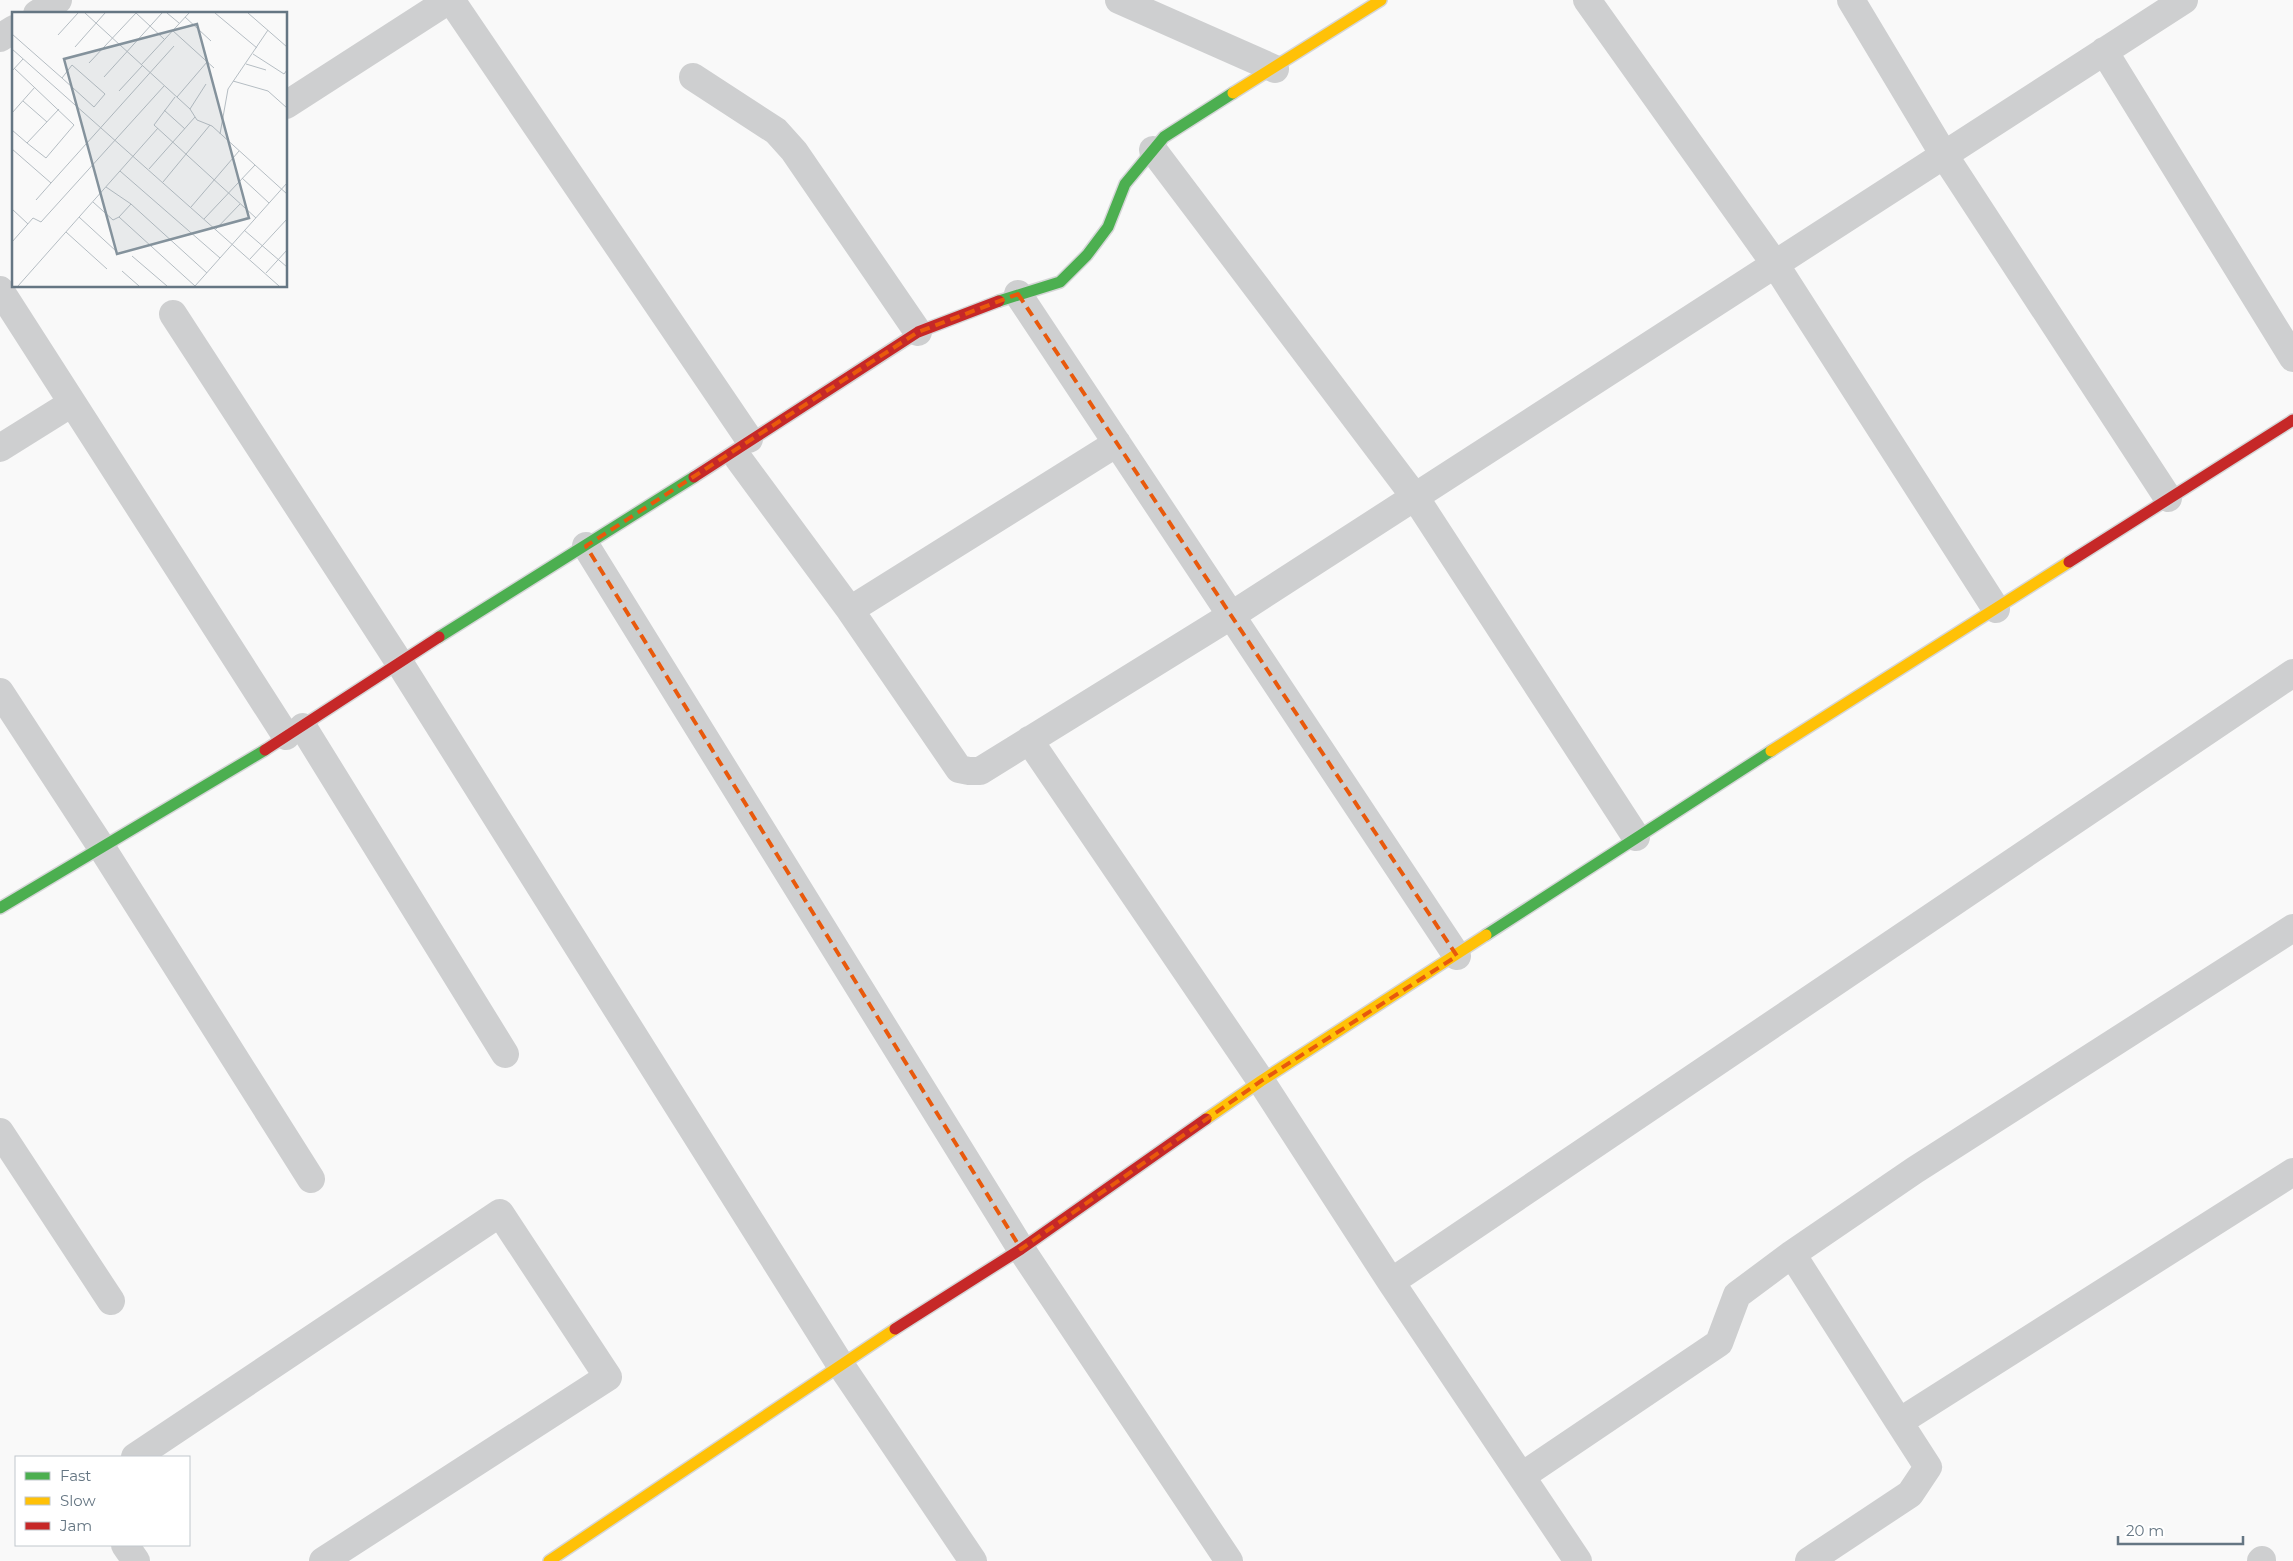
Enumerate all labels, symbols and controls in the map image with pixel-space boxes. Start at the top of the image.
inset map [12,12,288,288]
legend [15,1456,190,1546]
text: Fast [60,1466,91,1485]
text: Slow [60,1491,96,1510]
scale bar [2118,1514,2243,1546]
text: Jam [59,1516,92,1535]
text: 20 m [2126,1521,2164,1540]

